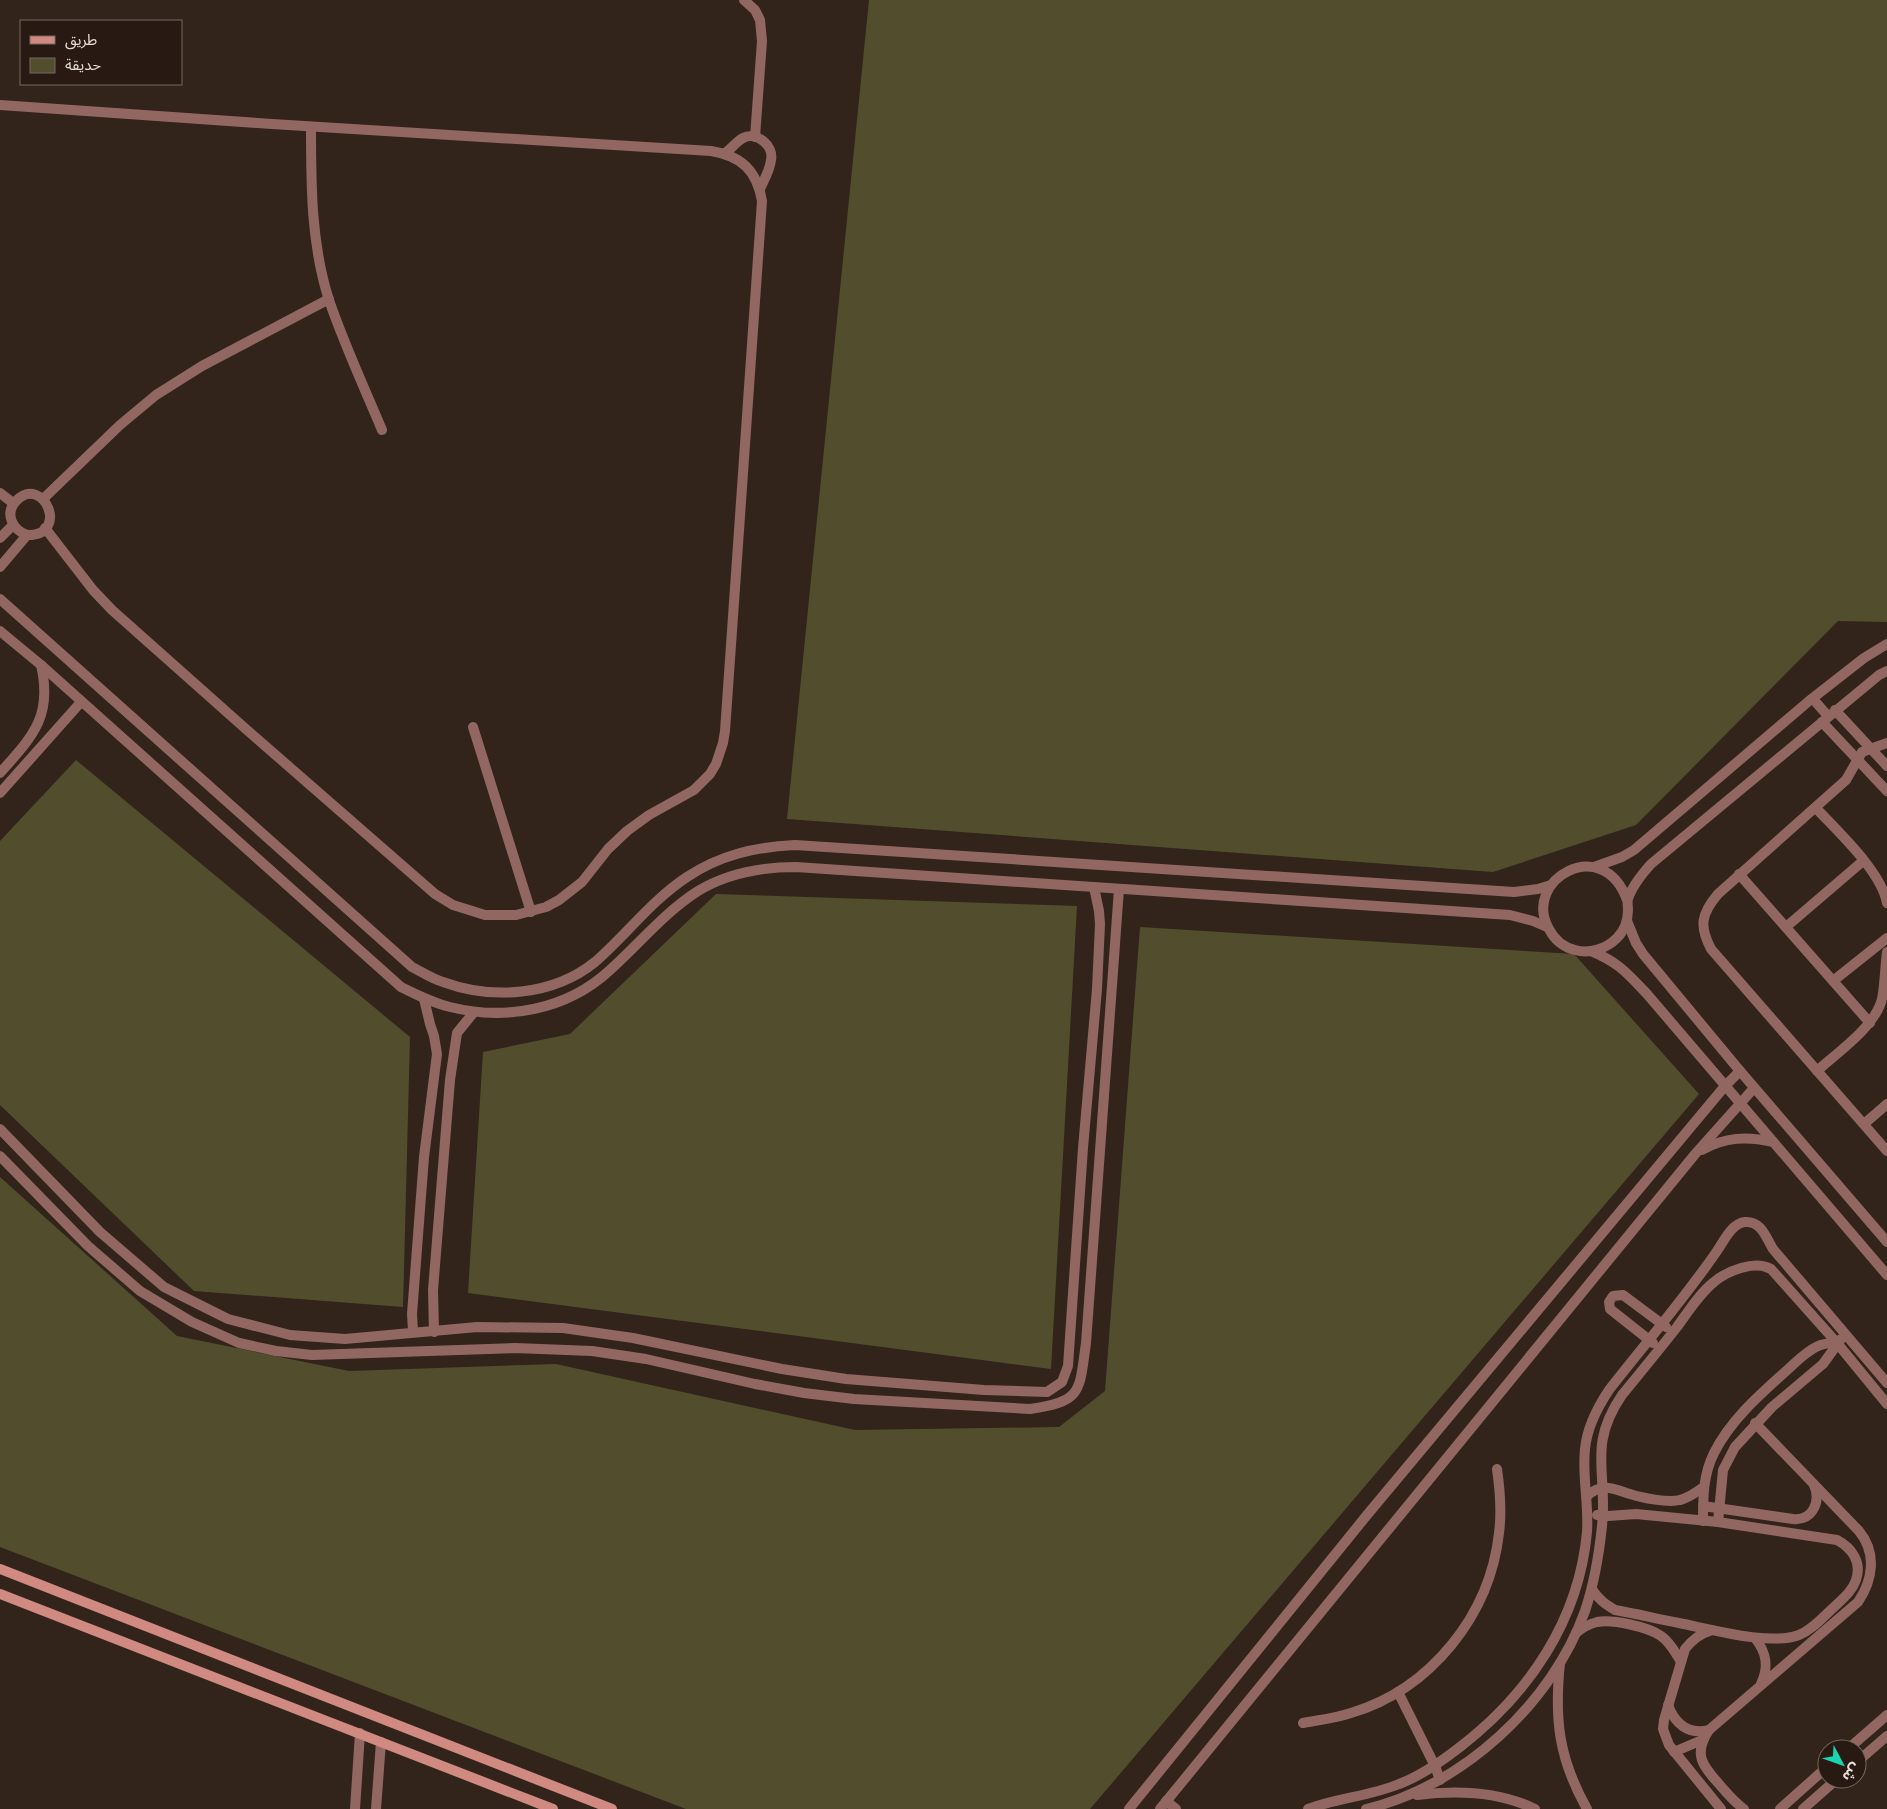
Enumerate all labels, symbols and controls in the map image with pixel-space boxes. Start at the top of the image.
legend [20,20,182,85]
text: طريق [65,31,97,50]
text: حديقة [65,56,101,73]
north arrow [1817,1739,1867,1789]
text: ش [1839,1760,1864,1785]

